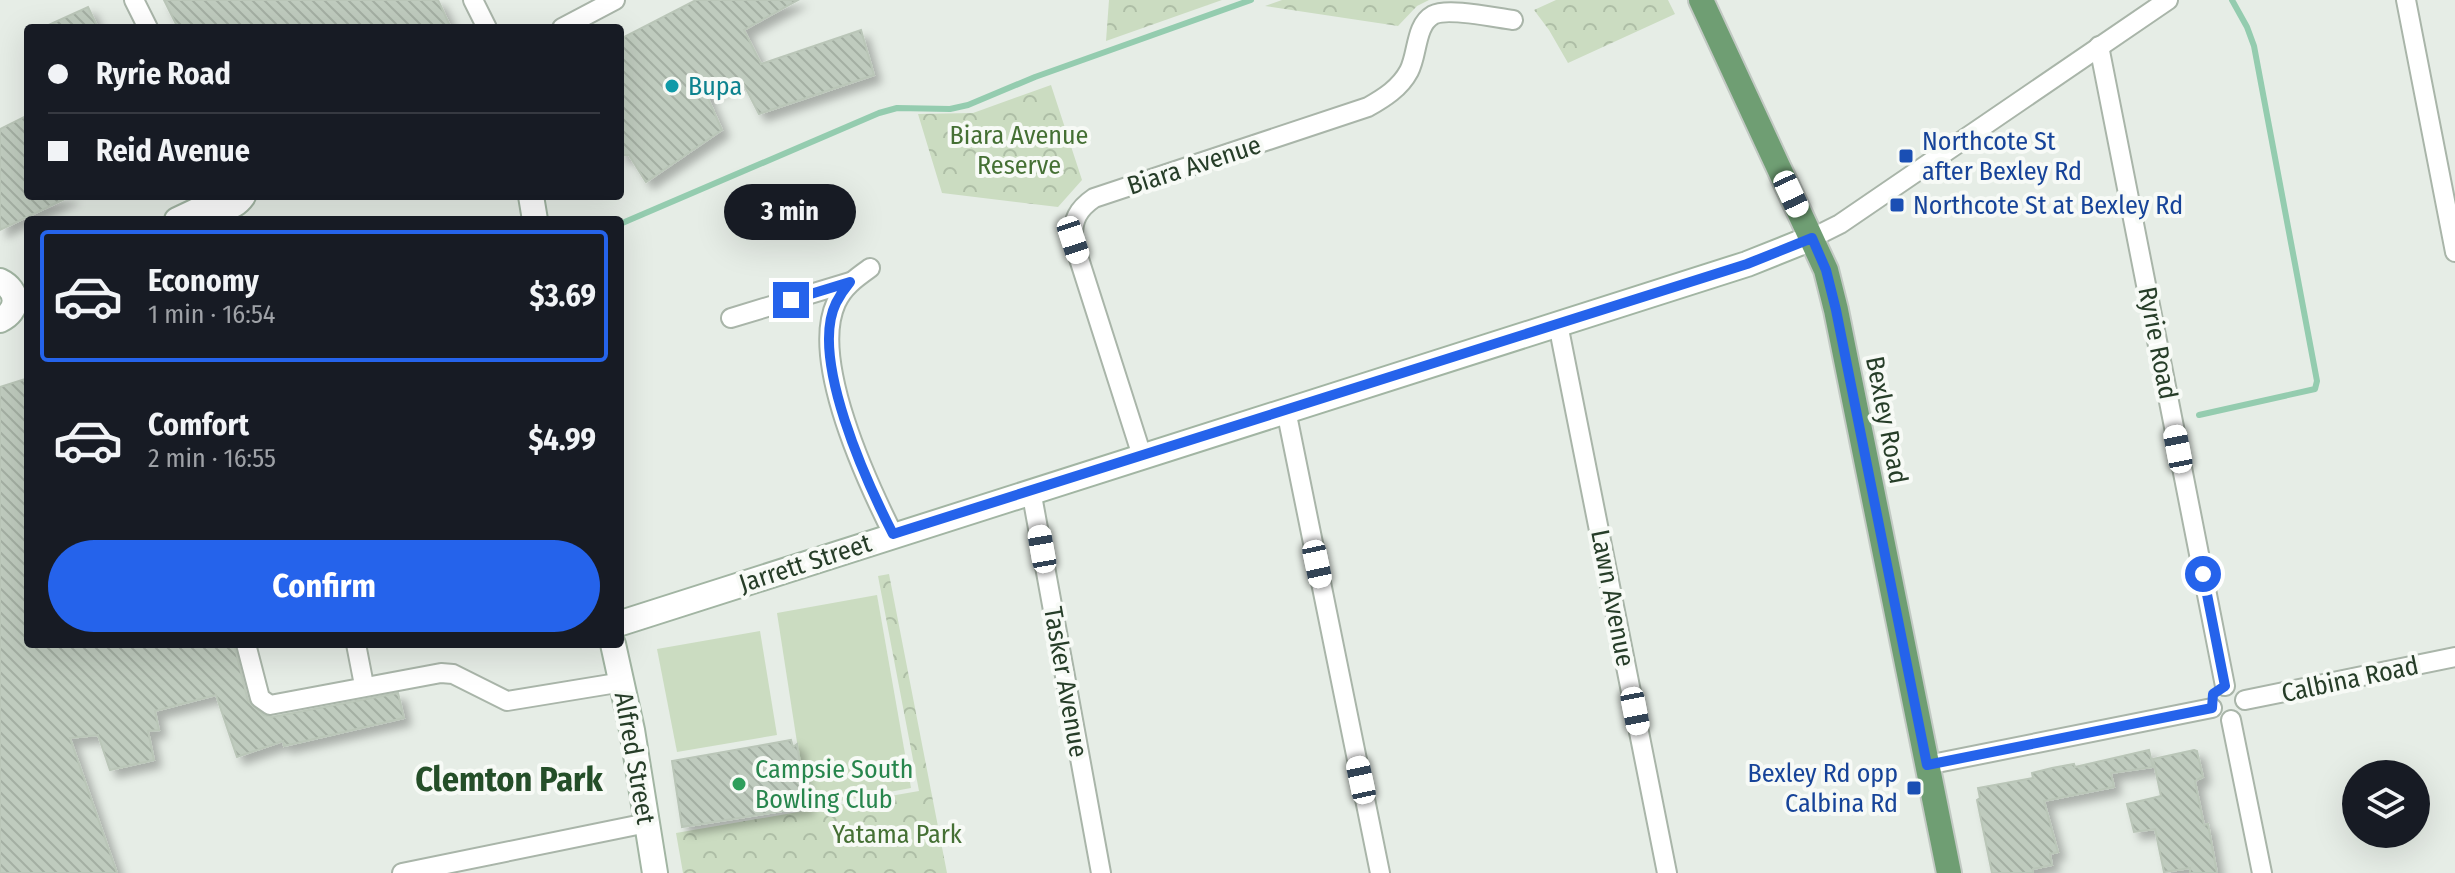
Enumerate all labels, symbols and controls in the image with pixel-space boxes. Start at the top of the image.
text: Ryrie Road [96,56,231,92]
place label: Bupa [688,71,742,102]
marker: Bupa [663,77,681,95]
park label: Biara Avenue Reserve [950,120,1088,181]
place label: Northcote St after Bexley Rd [1922,126,2082,187]
street label: Biara Avenue [1123,129,1265,202]
text: Reid Avenue [96,133,250,169]
marker: Northcote St after Bexley Rd [1897,147,1915,165]
car [1770,167,1812,221]
callout: 3 min [725,184,857,240]
place label: Northcote St at Bexley Rd [1913,190,2183,221]
text: 3 min [761,196,819,227]
marker: Northcote St at Bexley Rd [1888,196,1906,214]
car [1054,213,1092,267]
icon: car [52,260,124,332]
text: Economy [148,263,259,299]
text: $3.69 [529,278,596,314]
route end [773,282,809,318]
street label: Ryrie Road [2131,284,2184,402]
text: 1 min · 16:54 [148,299,275,330]
street label: Bexley Road [1859,354,1914,487]
icon: car [52,404,124,476]
text: Comfort [148,407,249,443]
text: $4.99 [528,422,596,458]
car [2162,423,2194,475]
text: 2 min · 16:55 [148,443,276,474]
car [1026,523,1058,575]
street label: Jarrett Street [735,527,876,599]
street label: Lawn Avenue [1584,527,1641,669]
car [1300,538,1334,590]
button: Confirm [48,540,600,632]
route start [2185,556,2221,592]
street label: Tasker Avenue [1037,604,1094,760]
street label: Calbina Road [2279,650,2421,709]
car [1619,685,1651,737]
street label: Alfred Street [608,690,661,827]
place label: Campsie South Bowling Club [755,754,914,815]
car [1344,754,1378,806]
place label: Bexley Rd opp Calbina Rd [1747,758,1898,819]
district label: Clemton Park [415,759,604,800]
map controls [2342,760,2430,848]
button: layers [2342,760,2430,848]
marker: Campsie South Bowling Club [730,775,748,793]
marker: Bexley Rd opp Calbina Rd [1905,779,1923,797]
park label: Yatama Park [832,819,963,850]

